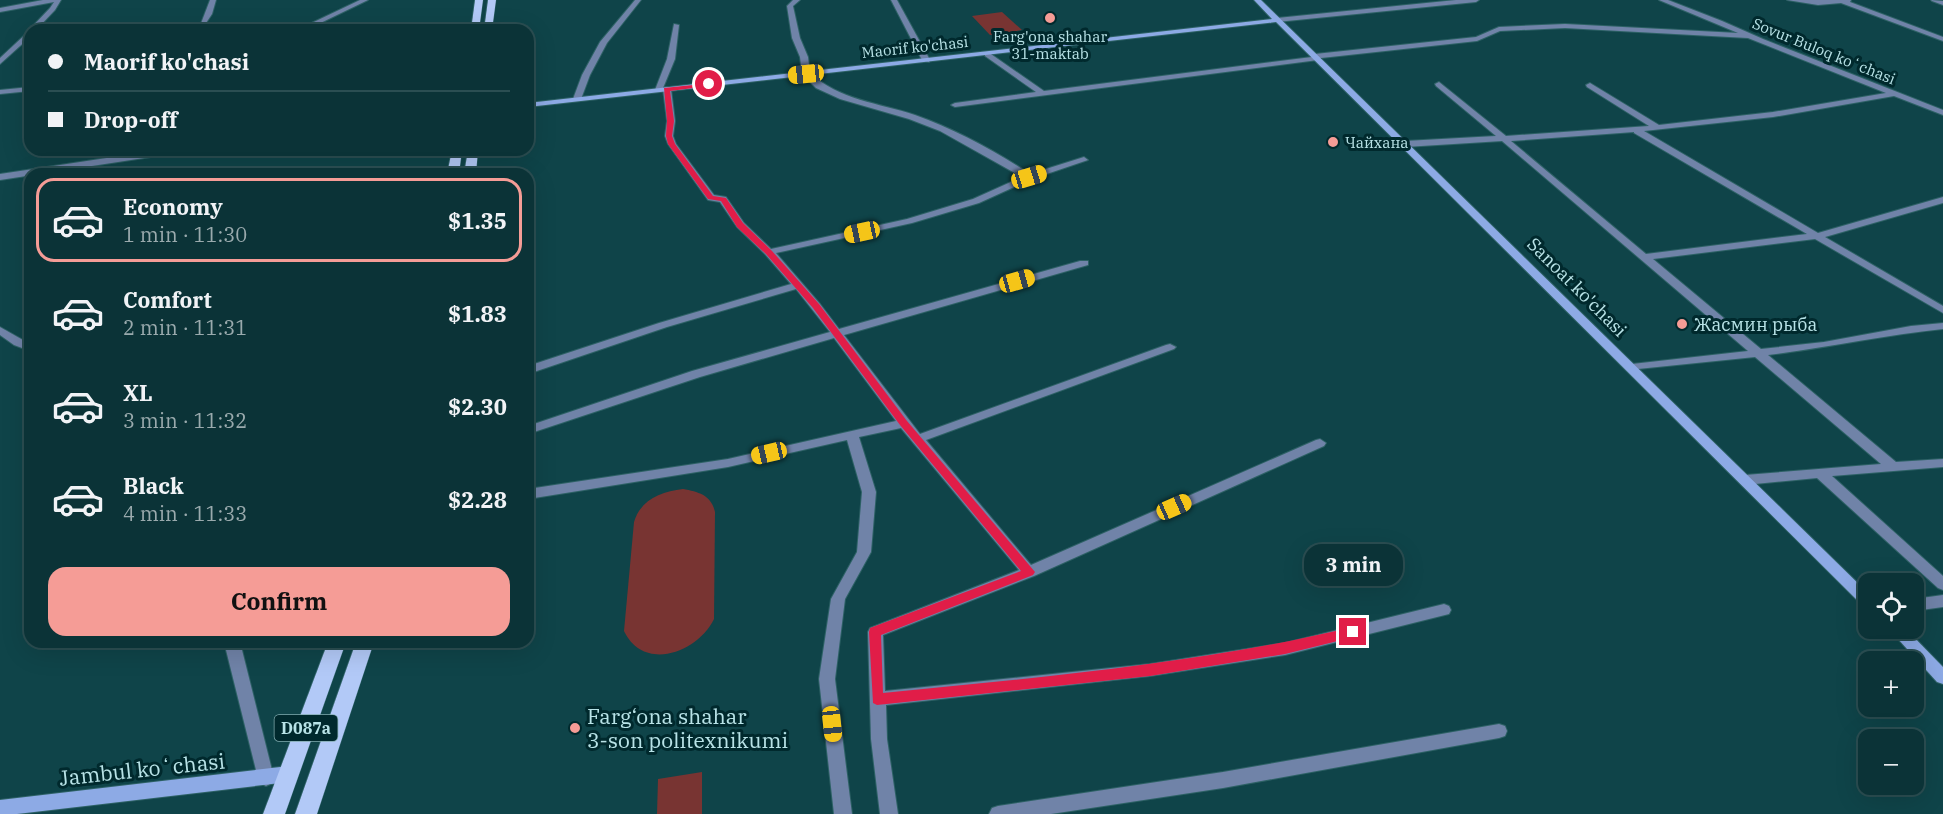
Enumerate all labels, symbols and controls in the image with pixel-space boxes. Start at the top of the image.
marker: Farg'ona shahar 31-maktab [1043,11,1057,25]
street label: Sovur Buloq koʻchasi [1750,14,1899,88]
place label: Farg'ona shahar 31-maktab [993,27,1107,63]
street label: Maorif ko'chasi [861,32,969,62]
text: Maorif ko'chasi [84,47,249,76]
car [787,63,825,85]
route start [695,70,722,97]
text: Drop-off [84,105,178,134]
place label: Чайхана [1345,133,1409,152]
marker: Чайхана [1326,135,1340,149]
car [1009,163,1049,191]
text: Economy [123,192,223,221]
icon: car [51,193,105,247]
text: $1.35 [448,206,507,235]
car [843,219,881,245]
text: 1 min · 11:30 [123,221,247,248]
street label: Sanoat ko'chasi [1522,232,1632,342]
car [997,267,1037,295]
text: Comfort [123,285,212,314]
icon: car [51,286,105,340]
text: $1.83 [448,299,507,328]
place label: Жасмин рыба [1694,313,1818,336]
text: 2 min · 11:31 [123,314,247,341]
marker: Жасмин рыба [1675,317,1689,331]
text: XL [123,378,153,407]
icon: car [51,379,105,433]
text: $2.30 [448,392,507,421]
text: 3 min · 11:32 [123,407,247,434]
car [749,440,789,466]
text: Black [123,471,184,500]
icon: car [51,472,105,526]
text: $2.28 [448,485,507,514]
car [1154,491,1194,523]
text: 4 min · 11:33 [123,500,247,527]
callout: 3 min [1304,545,1402,587]
text: 3 min [1326,551,1382,578]
button: Confirm [48,567,510,636]
map controls [1858,573,1924,795]
button: locate [1858,573,1924,639]
route end [1339,618,1366,645]
button: + [1858,651,1924,717]
place label: Farg‘ona shahar 3-son politexnikumi [587,702,788,754]
car [821,705,843,743]
road number: D087a [274,715,338,741]
marker: Farg‘ona shahar 3-son politexnikumi [568,721,582,735]
button: − [1858,729,1924,795]
street label: Jambul koʻchasi [58,746,226,792]

